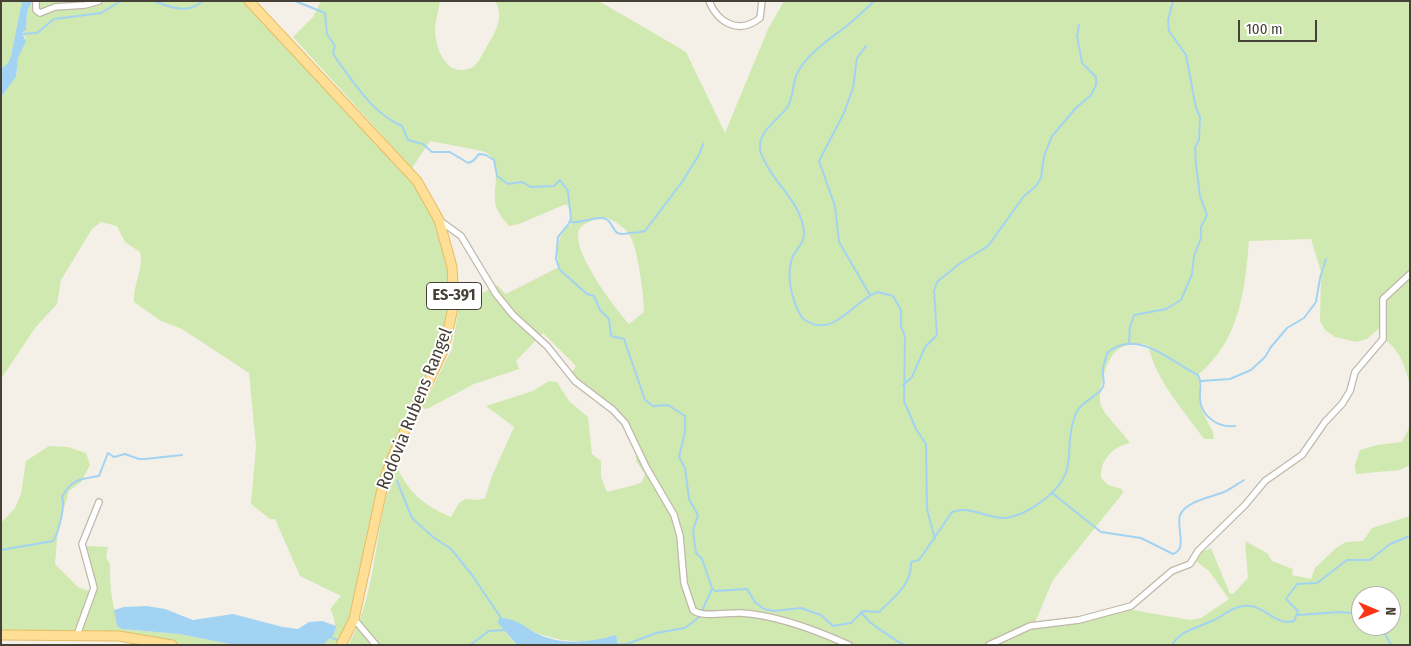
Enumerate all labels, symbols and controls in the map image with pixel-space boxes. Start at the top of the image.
scale bar [1241,10,1320,42]
text: 100 m [1246,20,1283,38]
road number: ES-391 [426,282,482,310]
street label: Rodovia Rubens Rangel [373,325,457,493]
north arrow [1351,586,1401,636]
text: N [1382,607,1399,616]

